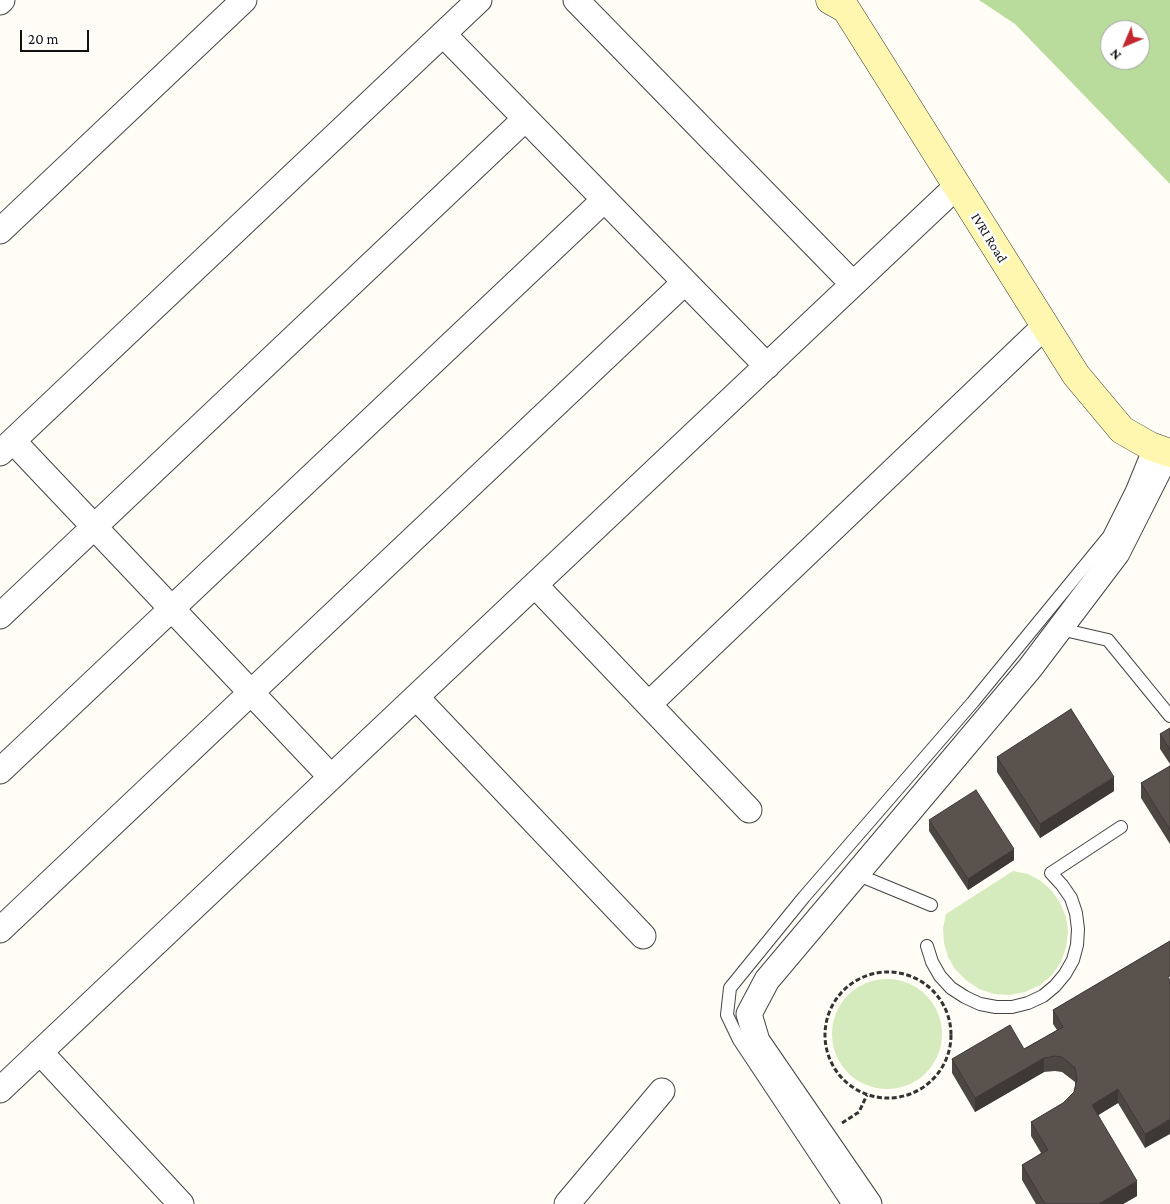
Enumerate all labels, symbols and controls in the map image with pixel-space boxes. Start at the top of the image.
scale bar [22,20,91,52]
north arrow [1100,20,1150,70]
text: 20 m [28,31,59,47]
text: N [1106,46,1124,64]
street label: IVRI Road [967,210,1011,266]

